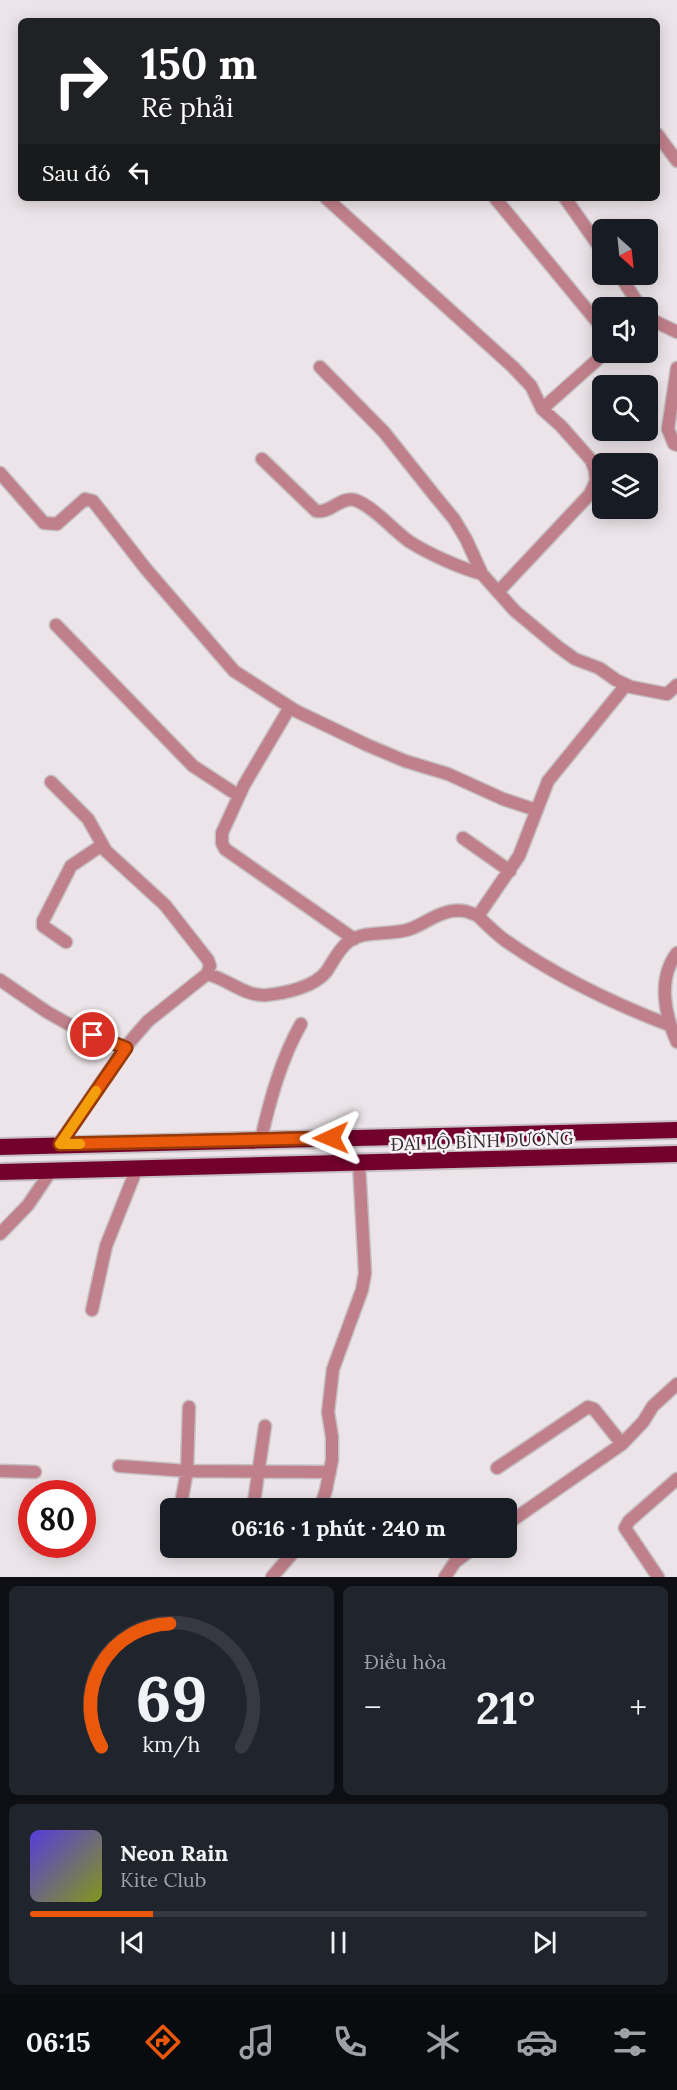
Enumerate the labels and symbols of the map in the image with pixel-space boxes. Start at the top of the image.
north arrow [592,219,658,285]
pin [67,1009,118,1060]
position arrow [299,1106,363,1170]
street label: ĐẠI LỘ BÌNH DƯƠNG [390,1126,574,1156]
speed limit sign: 80 [18,1480,96,1558]

